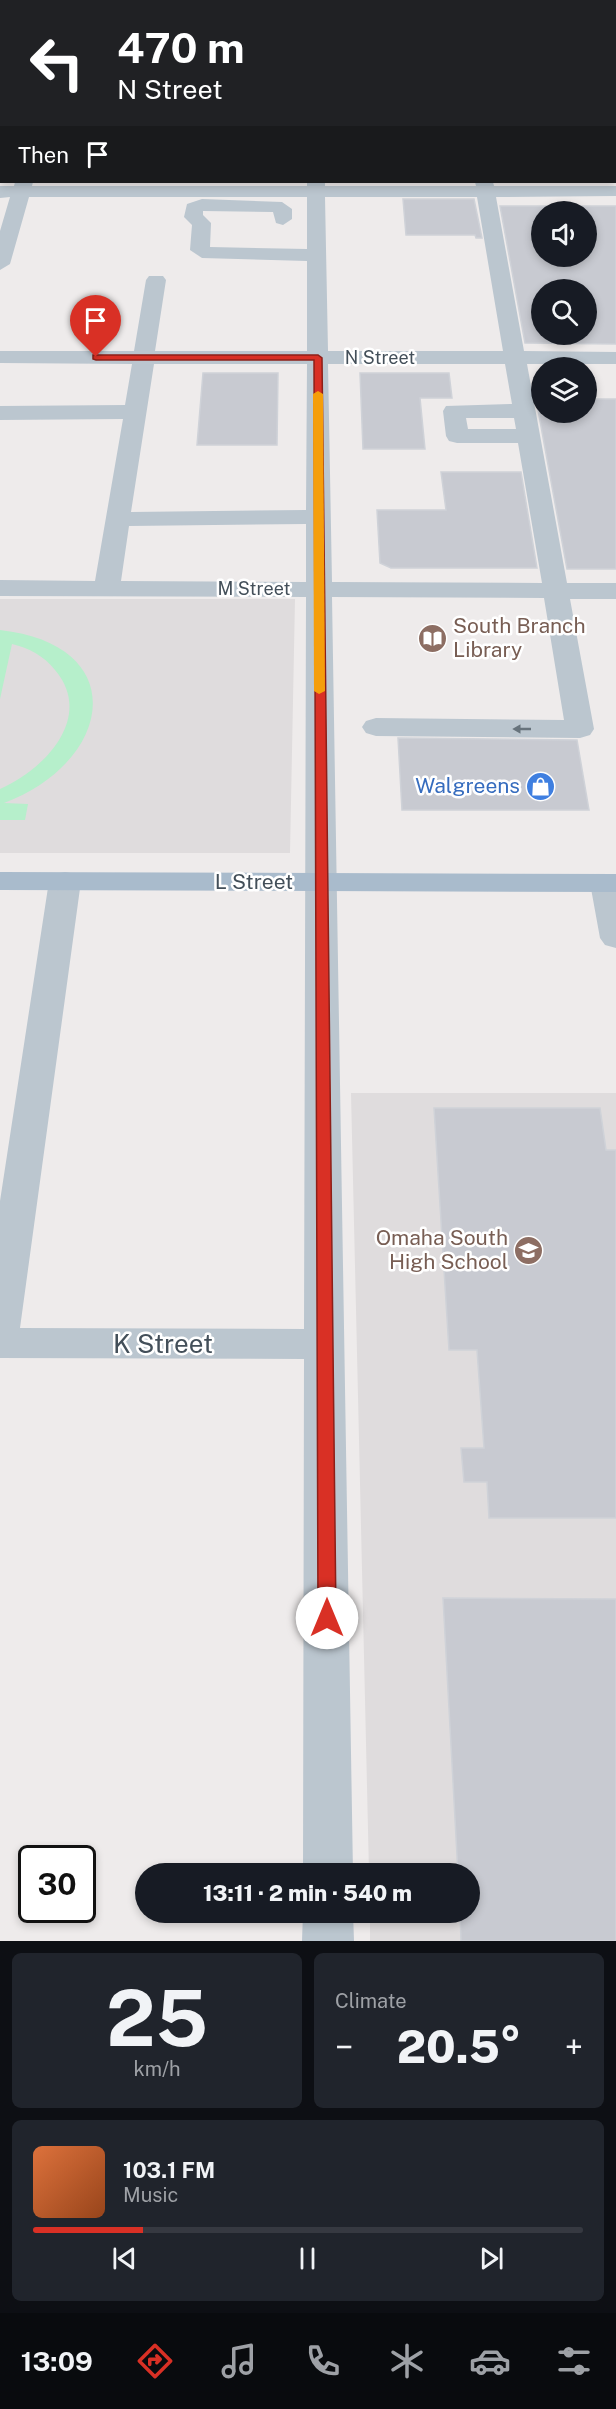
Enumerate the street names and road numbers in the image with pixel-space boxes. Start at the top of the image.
street label: N Street [345,347,415,368]
street label: M Street [218,578,290,599]
street label: L Street [215,869,293,894]
street label: K Street [113,1328,213,1359]

